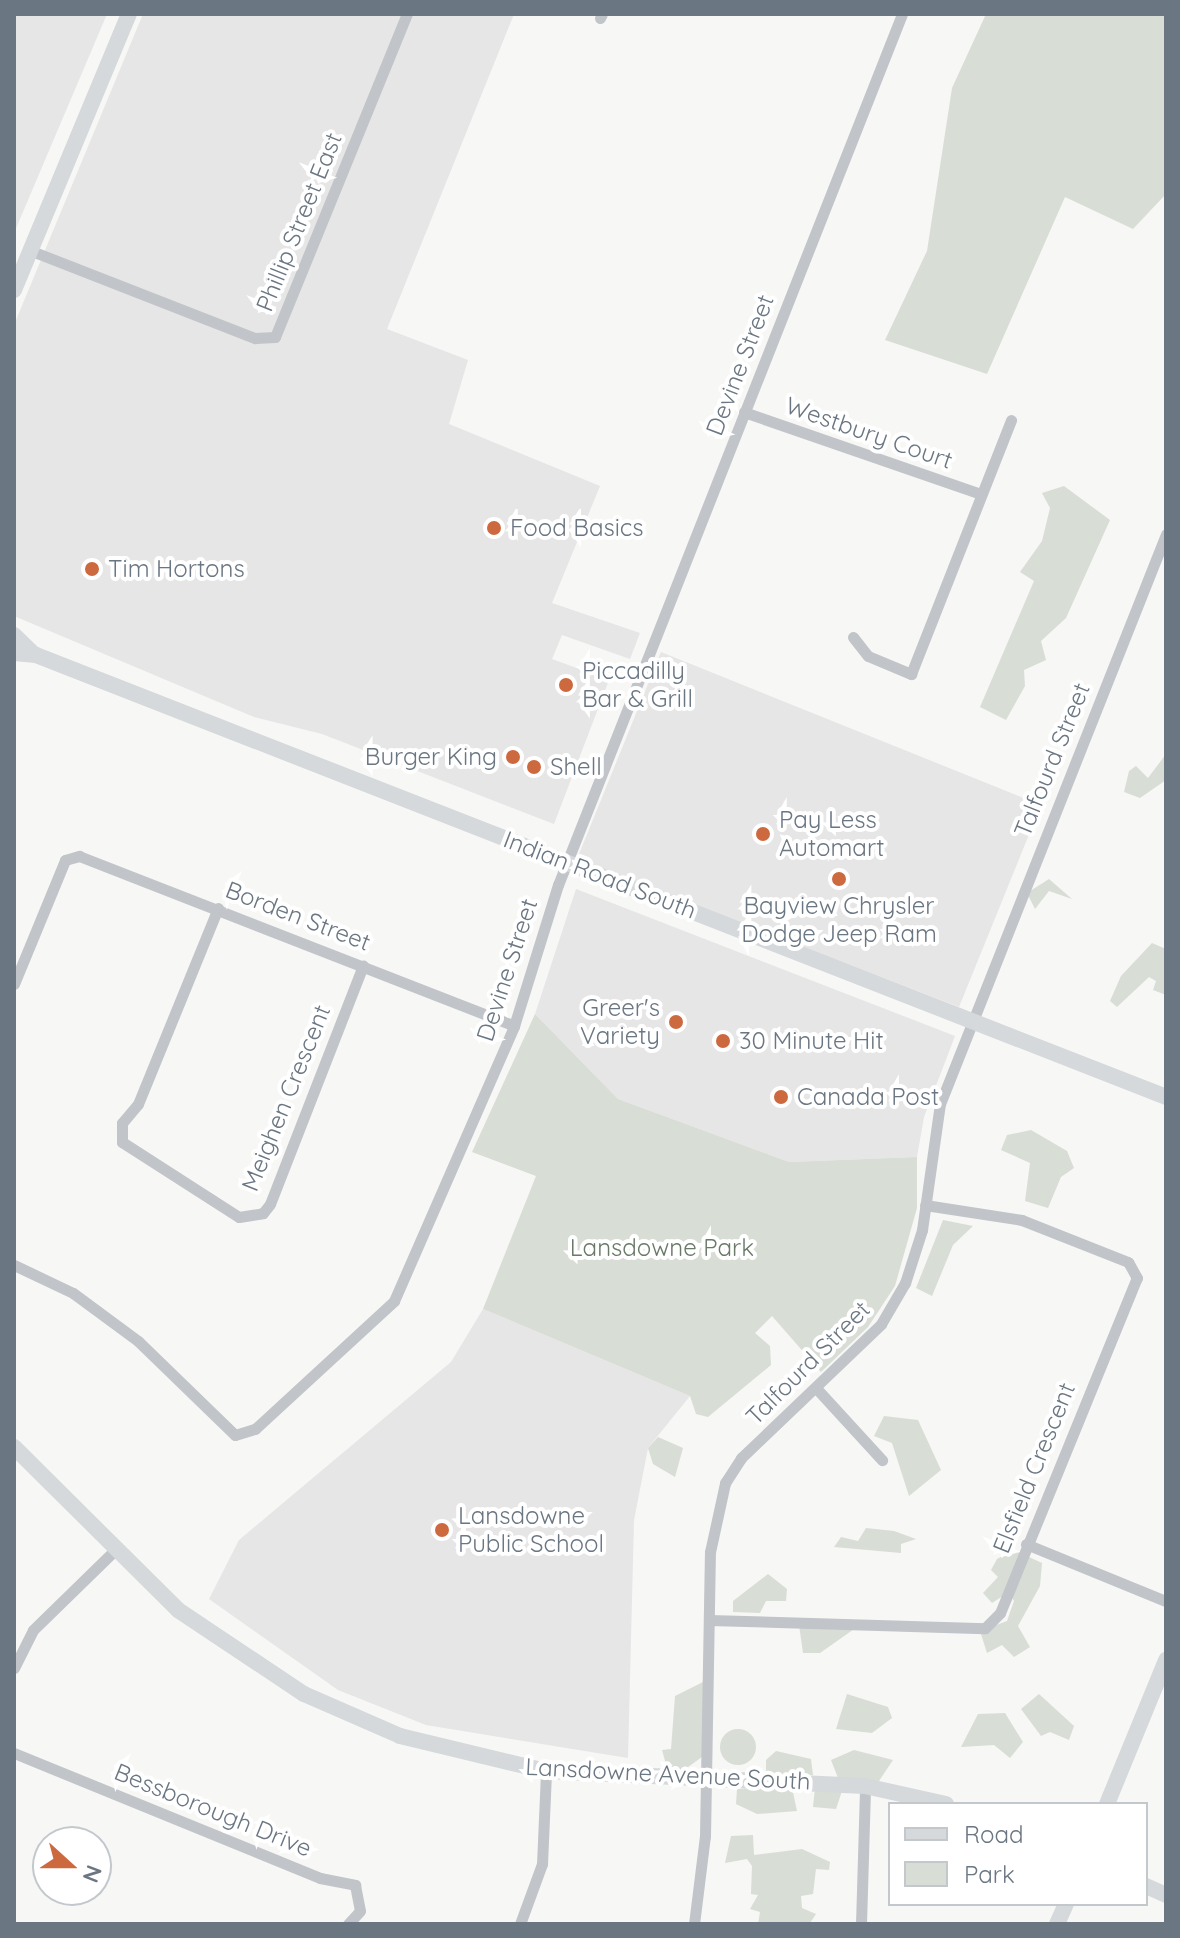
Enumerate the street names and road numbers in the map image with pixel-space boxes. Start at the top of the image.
street label: Phillip Street East [250,128,348,316]
street label: Devine Street [700,291,780,439]
street label: Westbury Court [782,391,956,475]
street label: Talfourd Street [1008,679,1096,841]
street label: Indian Road South [500,825,700,925]
street label: Borden Street [221,875,375,957]
street label: Devine Street [470,895,544,1045]
street label: Meighen Crescent [235,1001,337,1195]
street label: Talfourd Street [740,1295,876,1431]
street label: Elsfield Crescent [987,1379,1081,1557]
street label: Lansdowne Avenue South [525,1752,811,1796]
street label: Bessborough Drive [110,1757,316,1863]

